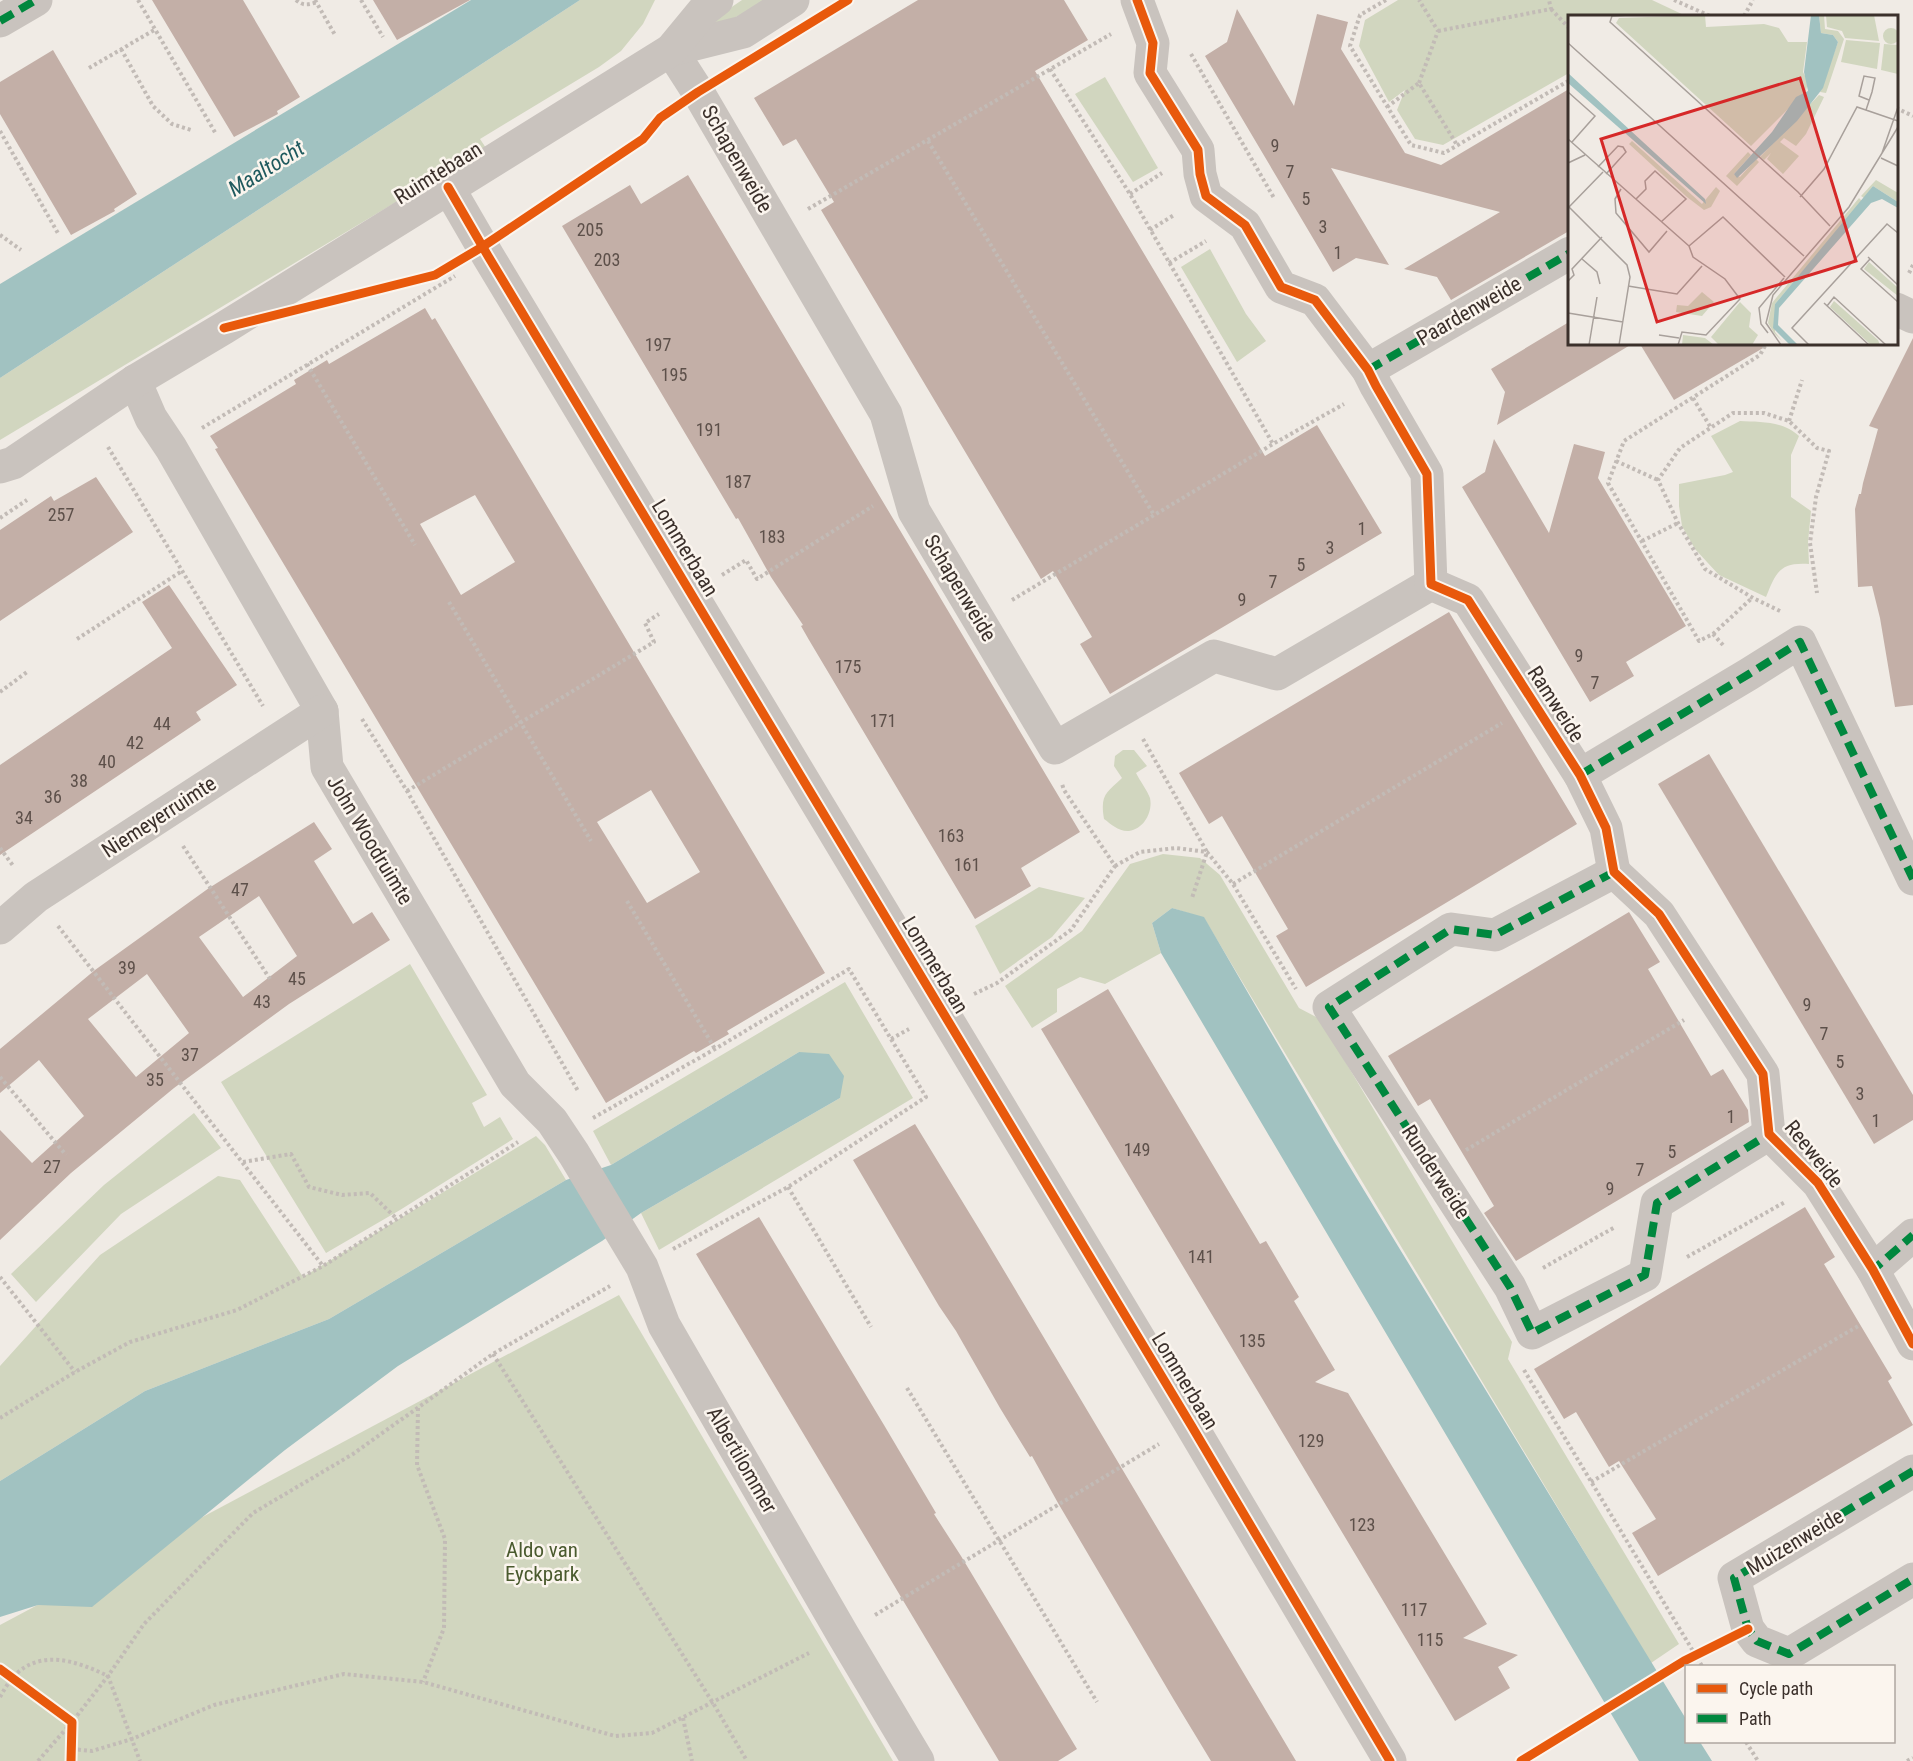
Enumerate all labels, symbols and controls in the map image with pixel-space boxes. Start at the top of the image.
inset map [1568,15,1898,345]
street label: Schapenweide [697,101,777,217]
water label: Maaltocht [224,135,309,201]
house number: 9 [1271,135,1279,156]
street label: Ruimtebaan [390,137,486,209]
house number: 7 [1286,161,1295,182]
house number: 5 [1302,188,1311,209]
house number: 3 [1319,216,1327,237]
house number: 205 [577,219,603,240]
house number: 1 [1334,242,1342,263]
house number: 203 [594,249,620,270]
street label: Paardenweide [1412,271,1526,351]
house number: 197 [645,334,671,355]
house number: 195 [661,364,687,385]
house number: 191 [696,419,722,440]
house number: 187 [725,471,751,492]
street label: Lommerbaan [647,495,723,601]
house number: 257 [48,504,74,525]
house number: 1 [1358,518,1366,539]
house number: 183 [759,526,785,547]
street label: Schapenweide [919,530,1001,646]
house number: 3 [1326,537,1334,558]
house number: 5 [1297,554,1306,575]
house number: 7 [1269,571,1278,592]
house number: 9 [1238,589,1246,610]
house number: 9 [1575,645,1583,666]
house number: 175 [835,656,861,677]
street label: Ramweide [1523,662,1589,747]
house number: 7 [1591,672,1600,693]
house number: 171 [870,710,896,731]
house number: 44 [153,713,171,734]
house number: 42 [126,732,144,753]
house number: 40 [98,751,116,772]
house number: 38 [70,770,88,791]
street label: Niemeyerruimte [97,771,221,863]
street label: John Woodruimte [322,771,418,909]
house number: 36 [44,786,62,807]
house number: 34 [15,807,33,828]
house number: 163 [938,825,964,846]
house number: 161 [954,854,980,875]
house number: 47 [231,879,249,900]
street label: Lommerbaan [897,912,973,1018]
house number: 39 [118,957,136,978]
house number: 45 [288,968,306,989]
house number: 43 [253,991,271,1012]
house number: 9 [1803,994,1811,1015]
house number: 7 [1820,1023,1829,1044]
house number: 37 [181,1044,199,1065]
house number: 5 [1836,1051,1845,1072]
house number: 35 [146,1069,164,1090]
house number: 3 [1856,1083,1864,1104]
house number: 1 [1727,1106,1735,1127]
house number: 1 [1872,1110,1880,1131]
street label: Reeweide [1780,1116,1848,1193]
street label: Runderweide [1397,1121,1475,1223]
house number: 149 [1124,1139,1150,1160]
house number: 5 [1668,1141,1677,1162]
house number: 27 [43,1156,61,1177]
house number: 7 [1636,1159,1645,1180]
house number: 9 [1606,1178,1614,1199]
house number: 141 [1188,1246,1214,1267]
street label: Lommerbaan [1147,1328,1223,1434]
house number: 135 [1239,1330,1265,1351]
street label: Albertilommer [702,1403,782,1517]
house number: 129 [1298,1430,1324,1451]
street label: Muizenweide [1742,1504,1848,1580]
house number: 123 [1349,1514,1375,1535]
park label: Aldo van Eyckpark [505,1538,580,1586]
house number: 117 [1401,1599,1427,1620]
house number: 115 [1417,1629,1443,1650]
legend [1685,1665,1895,1743]
text: Cycle path [1739,1678,1813,1699]
text: Path [1739,1708,1772,1729]

